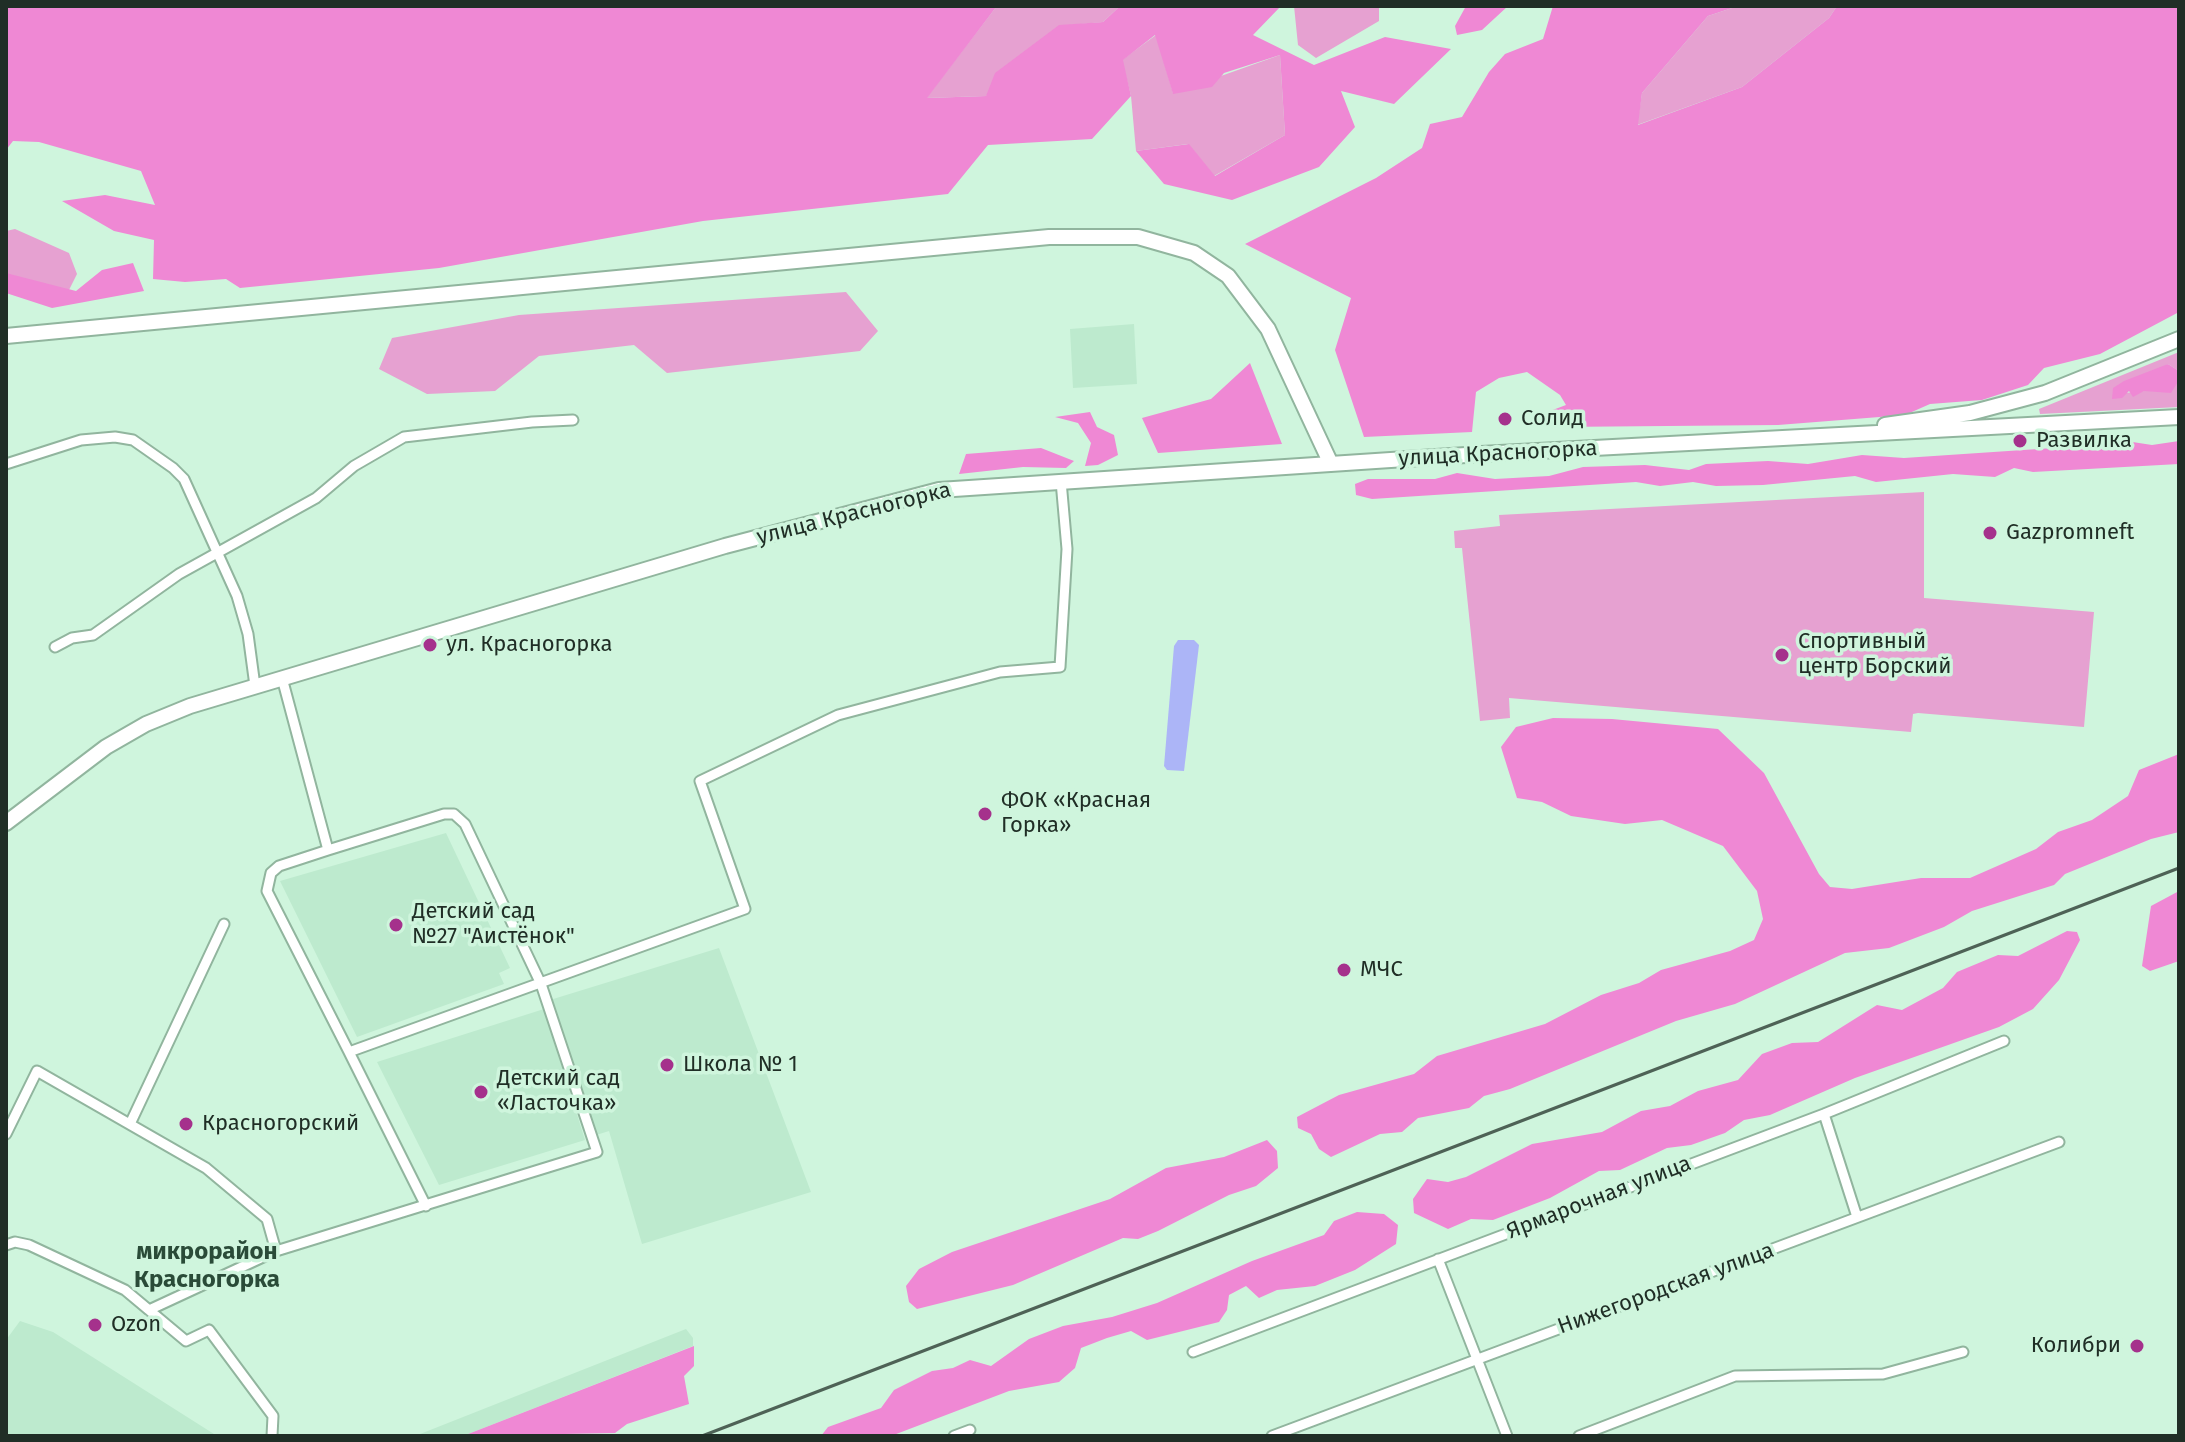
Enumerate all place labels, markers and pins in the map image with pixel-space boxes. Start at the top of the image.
place label: Солид [1521,406,1584,432]
marker: Солид [1496,410,1514,428]
place label: Развилка [2036,428,2132,454]
marker: Развилка [2011,432,2029,450]
place label: Gazpromneft [2006,520,2134,546]
marker: Gazpromneft [1981,524,1999,542]
place label: Спортивный центр Борский [1798,629,1951,680]
place label: ул. Красногорка [446,632,612,658]
marker: ул. Красногорка [421,636,439,654]
marker: Спортивный центр Борский [1773,646,1791,664]
place label: ФОК «Красная Горка» [1001,788,1151,840]
marker: ФОК «Красная Горка» [976,805,994,823]
place label: Детский сад №27 "Аистёнок" [412,899,575,950]
marker: Детский сад №27 "Аистёнок" [387,916,405,934]
place label: МЧС [1360,957,1403,983]
marker: МЧС [1335,961,1353,979]
place label: Школа № 1 [683,1052,798,1078]
marker: Школа № 1 [658,1056,676,1074]
place label: Детский сад «Ласточка» [497,1066,620,1118]
marker: Детский сад «Ласточка» [472,1083,490,1101]
place label: Красногорский [202,1111,359,1137]
marker: Красногорский [177,1115,195,1133]
place label: Ozon [111,1312,161,1338]
marker: Ozon [86,1316,104,1334]
place label: Колибри [2031,1333,2121,1359]
marker: Колибри [2128,1337,2146,1355]

